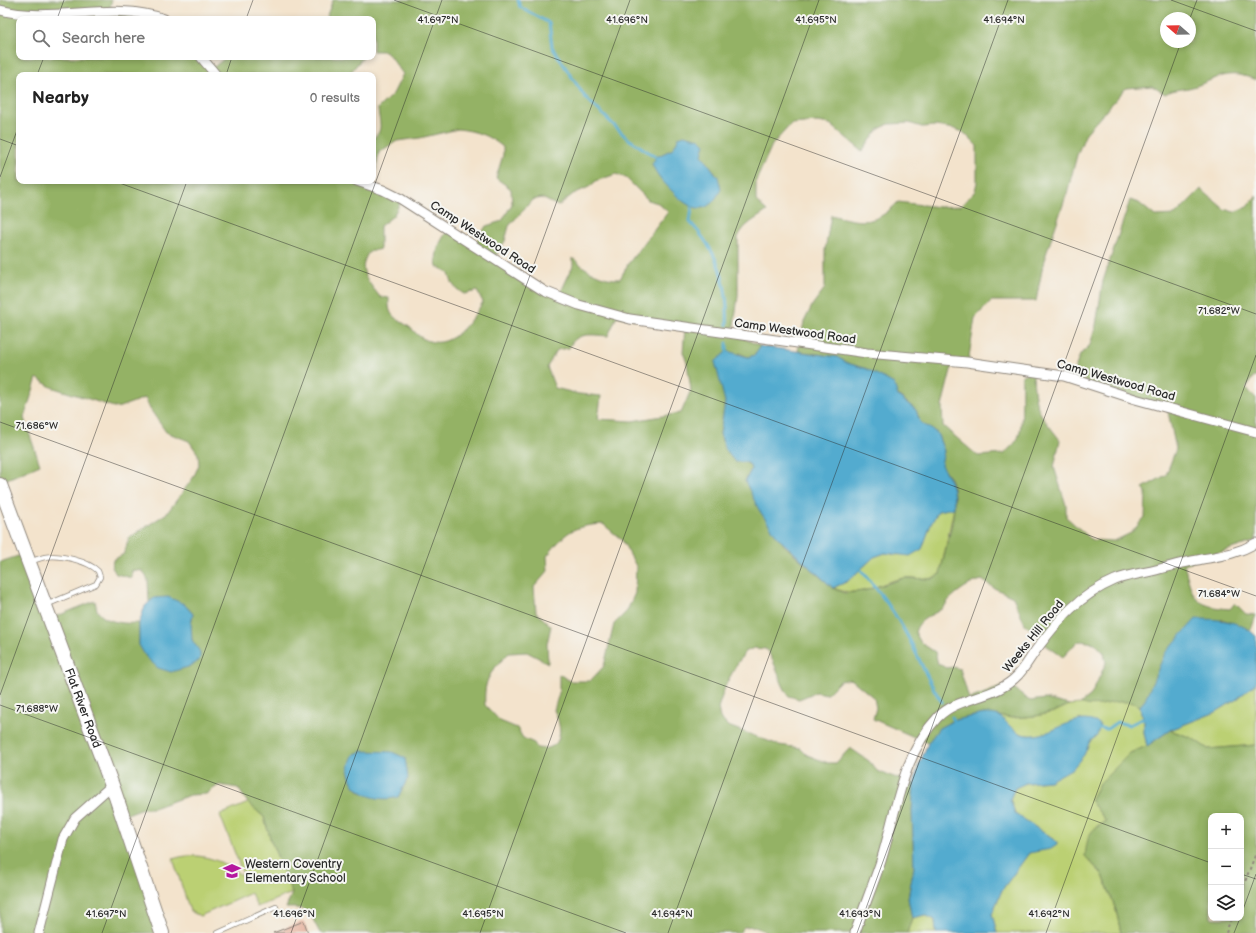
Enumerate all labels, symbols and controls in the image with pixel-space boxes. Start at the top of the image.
north arrow [1160,12,1196,48]
text: 41.697°N [418,14,458,26]
text: 41.696°N [606,14,648,26]
text: 41.695°N [795,14,837,26]
text: 41.694°N [983,14,1025,26]
search box [16,16,376,60]
icon: search [30,27,52,49]
text: Search here [62,29,145,48]
text: Nearby [32,88,89,108]
text: 0 results [310,90,360,106]
street label: Camp Westwood Road [427,198,538,277]
text: 71.682°W [1198,305,1240,317]
street label: Camp Westwood Road [733,316,857,347]
street label: Camp Westwood Road [1055,356,1177,405]
text: 71.686°W [16,420,58,432]
text: 71.684°W [1198,588,1240,600]
street label: Weeks Hill Road [1000,597,1067,676]
street label: Flat River Road [61,666,104,750]
text: 71.688°W [16,703,58,715]
map controls [1208,813,1244,921]
button: + [1208,813,1244,849]
button: − [1208,849,1244,885]
place label: Western Coventry Elementary School [245,857,346,886]
school or university icon: Western Coventry Elementary School [222,861,242,881]
button: layers [1208,885,1244,921]
text: 41.697°N [86,908,126,920]
text: 41.696°N [273,908,315,920]
text: 41.695°N [462,908,504,920]
text: 41.694°N [651,908,693,920]
text: 41.693°N [839,908,881,920]
text: 41.692°N [1028,908,1070,920]

